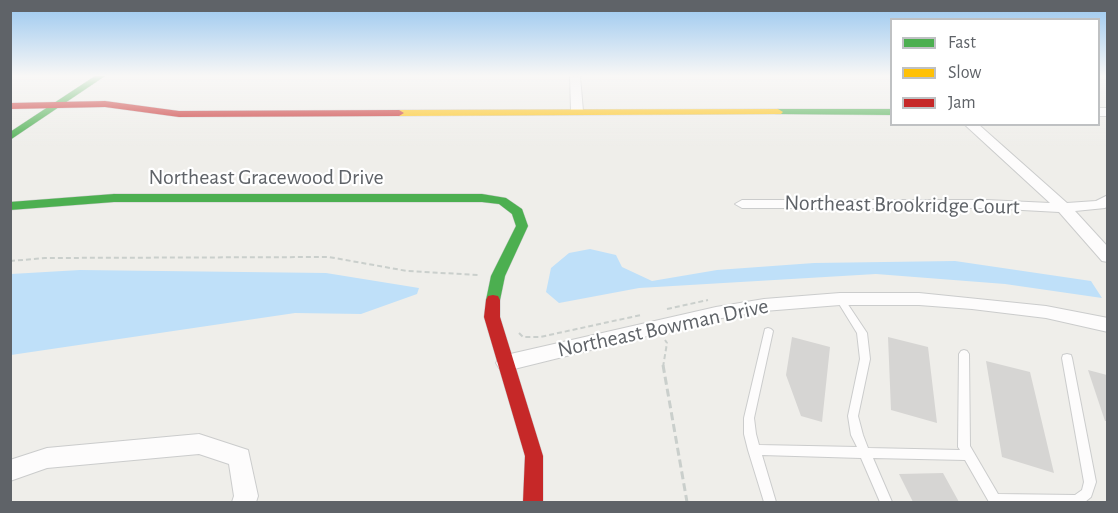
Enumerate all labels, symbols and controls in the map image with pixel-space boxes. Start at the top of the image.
legend [890,18,1100,126]
text: Fast [948,34,976,52]
text: Slow [948,64,981,82]
text: Jam [948,94,976,112]
street label: Northeast Gracewood Drive [148,164,384,190]
street label: Northeast Brookridge Court [784,190,1020,220]
street label: Northeast Bowman Drive [555,293,771,363]

